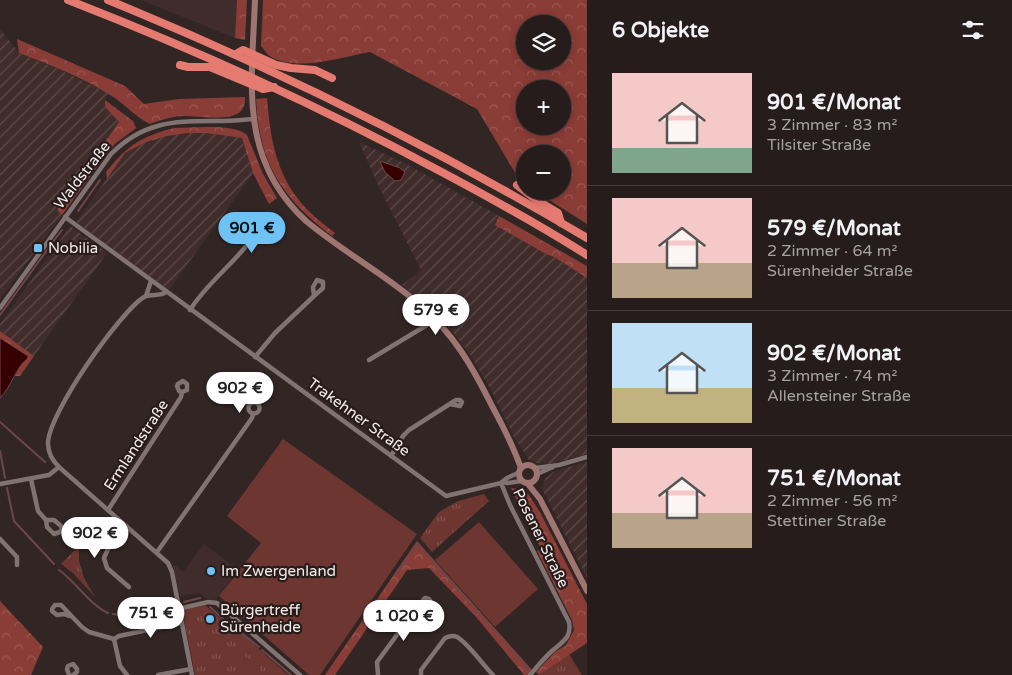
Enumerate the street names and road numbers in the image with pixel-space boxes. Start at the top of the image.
street label: Waldstraße [50,138,114,212]
street label: Trakehner Straße [304,374,414,460]
street label: Ermlandstraße [100,396,172,494]
street label: Posener Straße [509,485,573,591]

